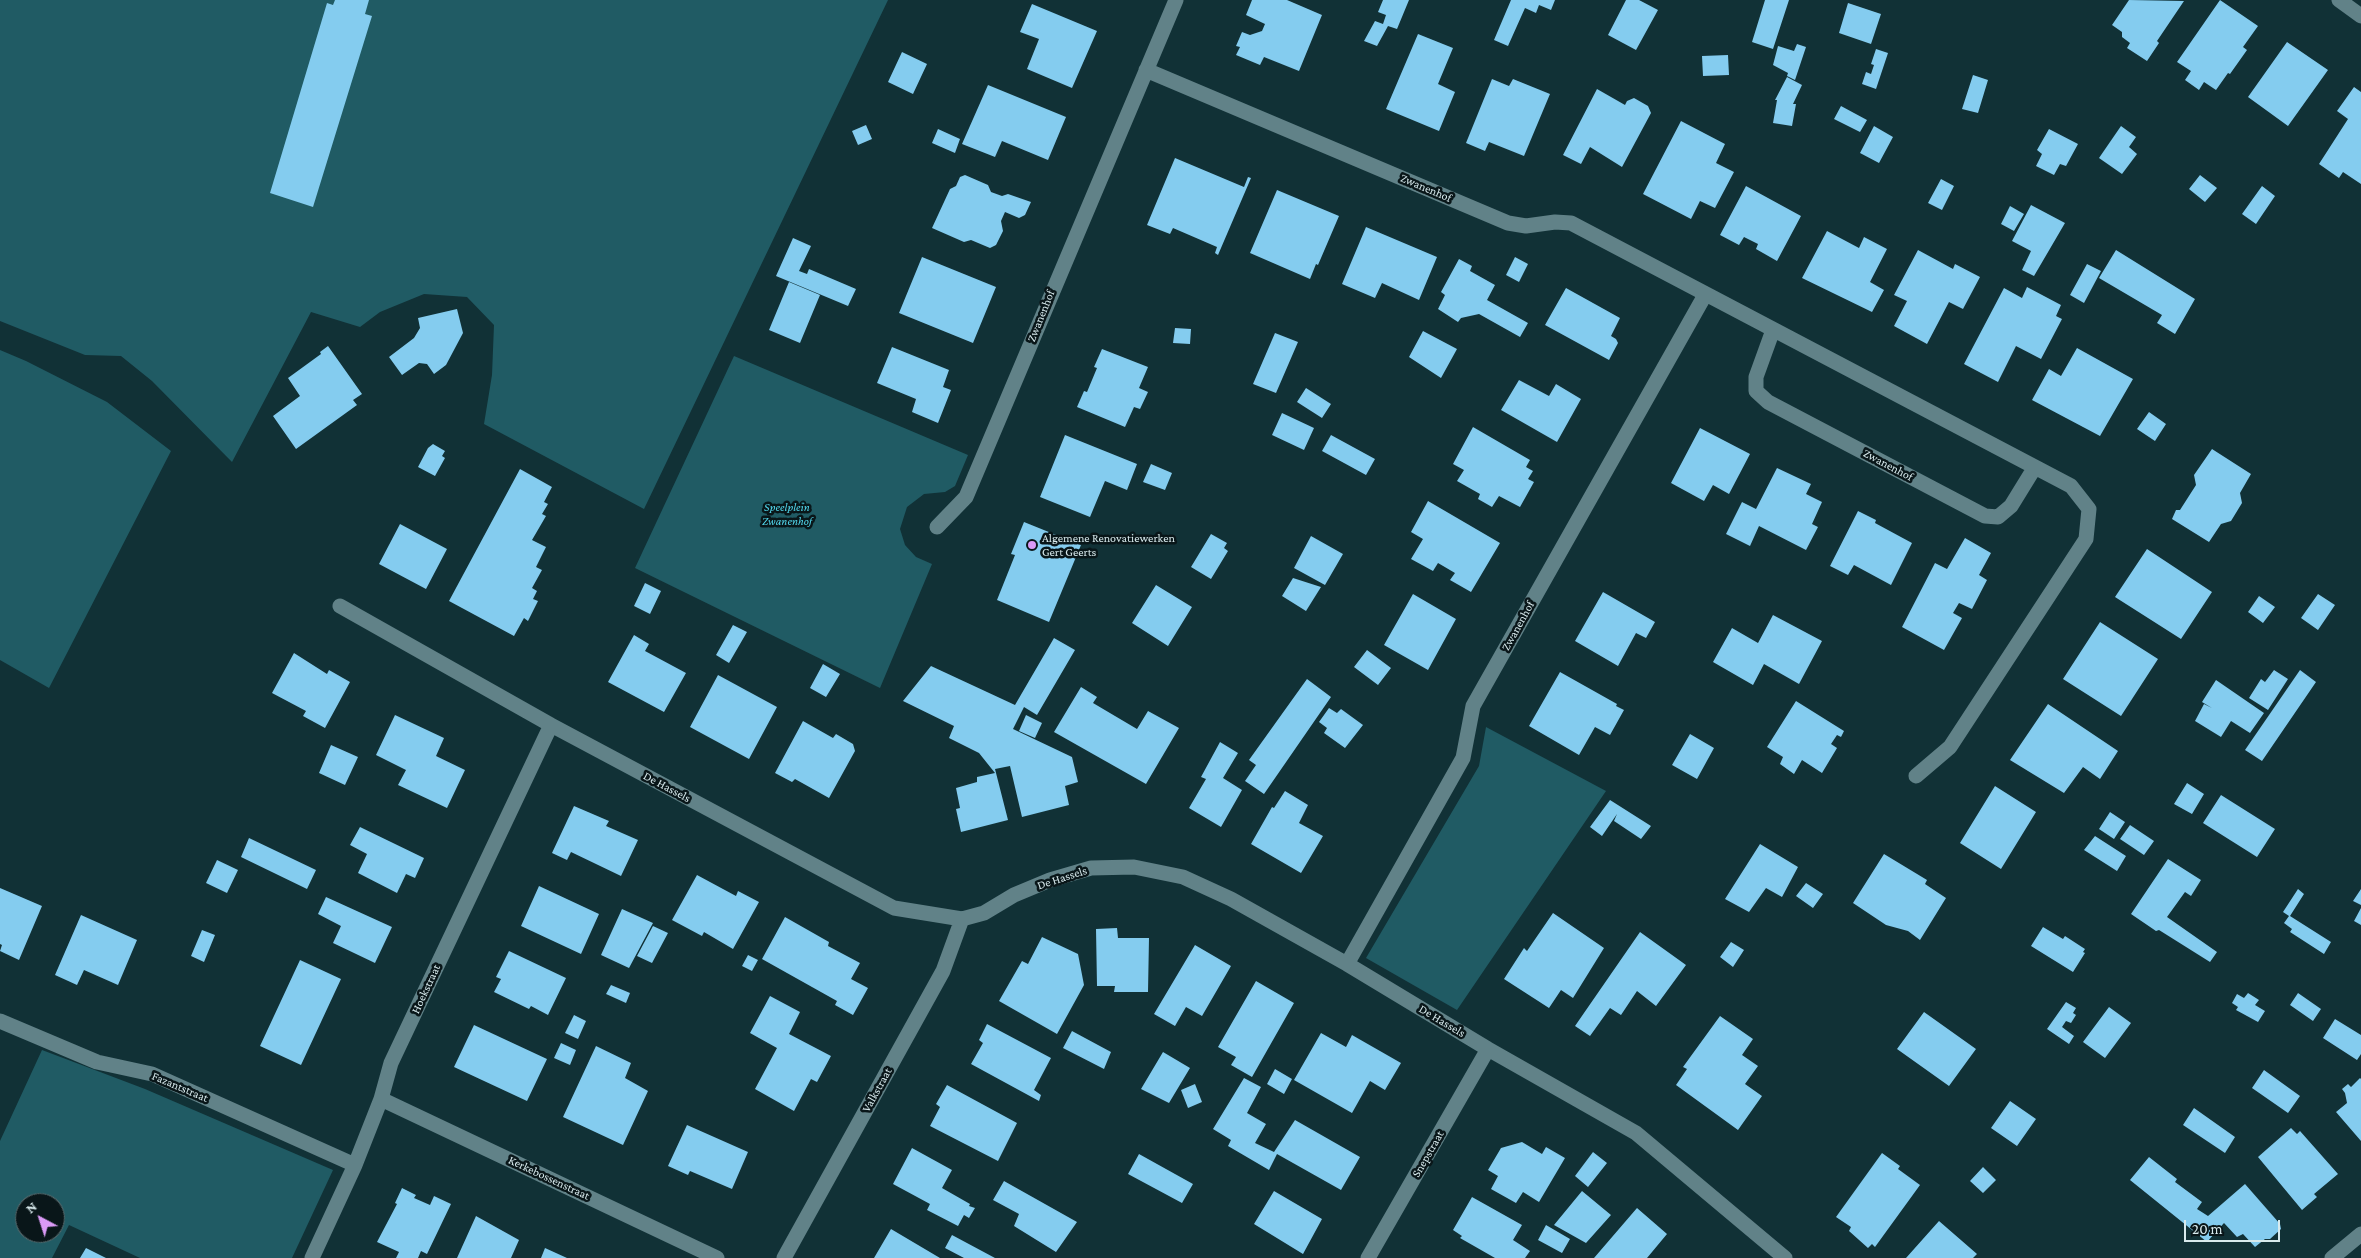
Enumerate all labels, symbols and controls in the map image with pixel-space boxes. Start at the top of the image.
street label: Zwanenhof [1398,171,1454,205]
street label: Zwanenhof [1024,288,1058,344]
street label: Zwanenhof [1861,446,1915,484]
park label: Speelplein Zwanenhof [762,500,812,528]
place label: Algemene Renovatiewerken Gert Geerts [1042,531,1175,559]
marker: Algemene Renovatiewerken Gert Geerts [1026,539,1038,551]
street label: Zwanenhof [1499,599,1537,653]
street label: De Hassels [641,769,693,805]
street label: De Hassels [1035,863,1089,893]
street label: Hoekstraat [408,962,444,1016]
street label: De Hassels [1416,1002,1468,1040]
street label: Valkstraat [859,1065,895,1115]
street label: Fazantstraat [150,1069,210,1105]
street label: Snepstraat [1409,1128,1447,1180]
street label: Kerkebossenstraat [506,1153,592,1203]
north arrow [15,1193,65,1243]
text: N [22,1198,40,1216]
scale bar [2186,1210,2282,1242]
text: 20 m [2192,1221,2223,1237]

